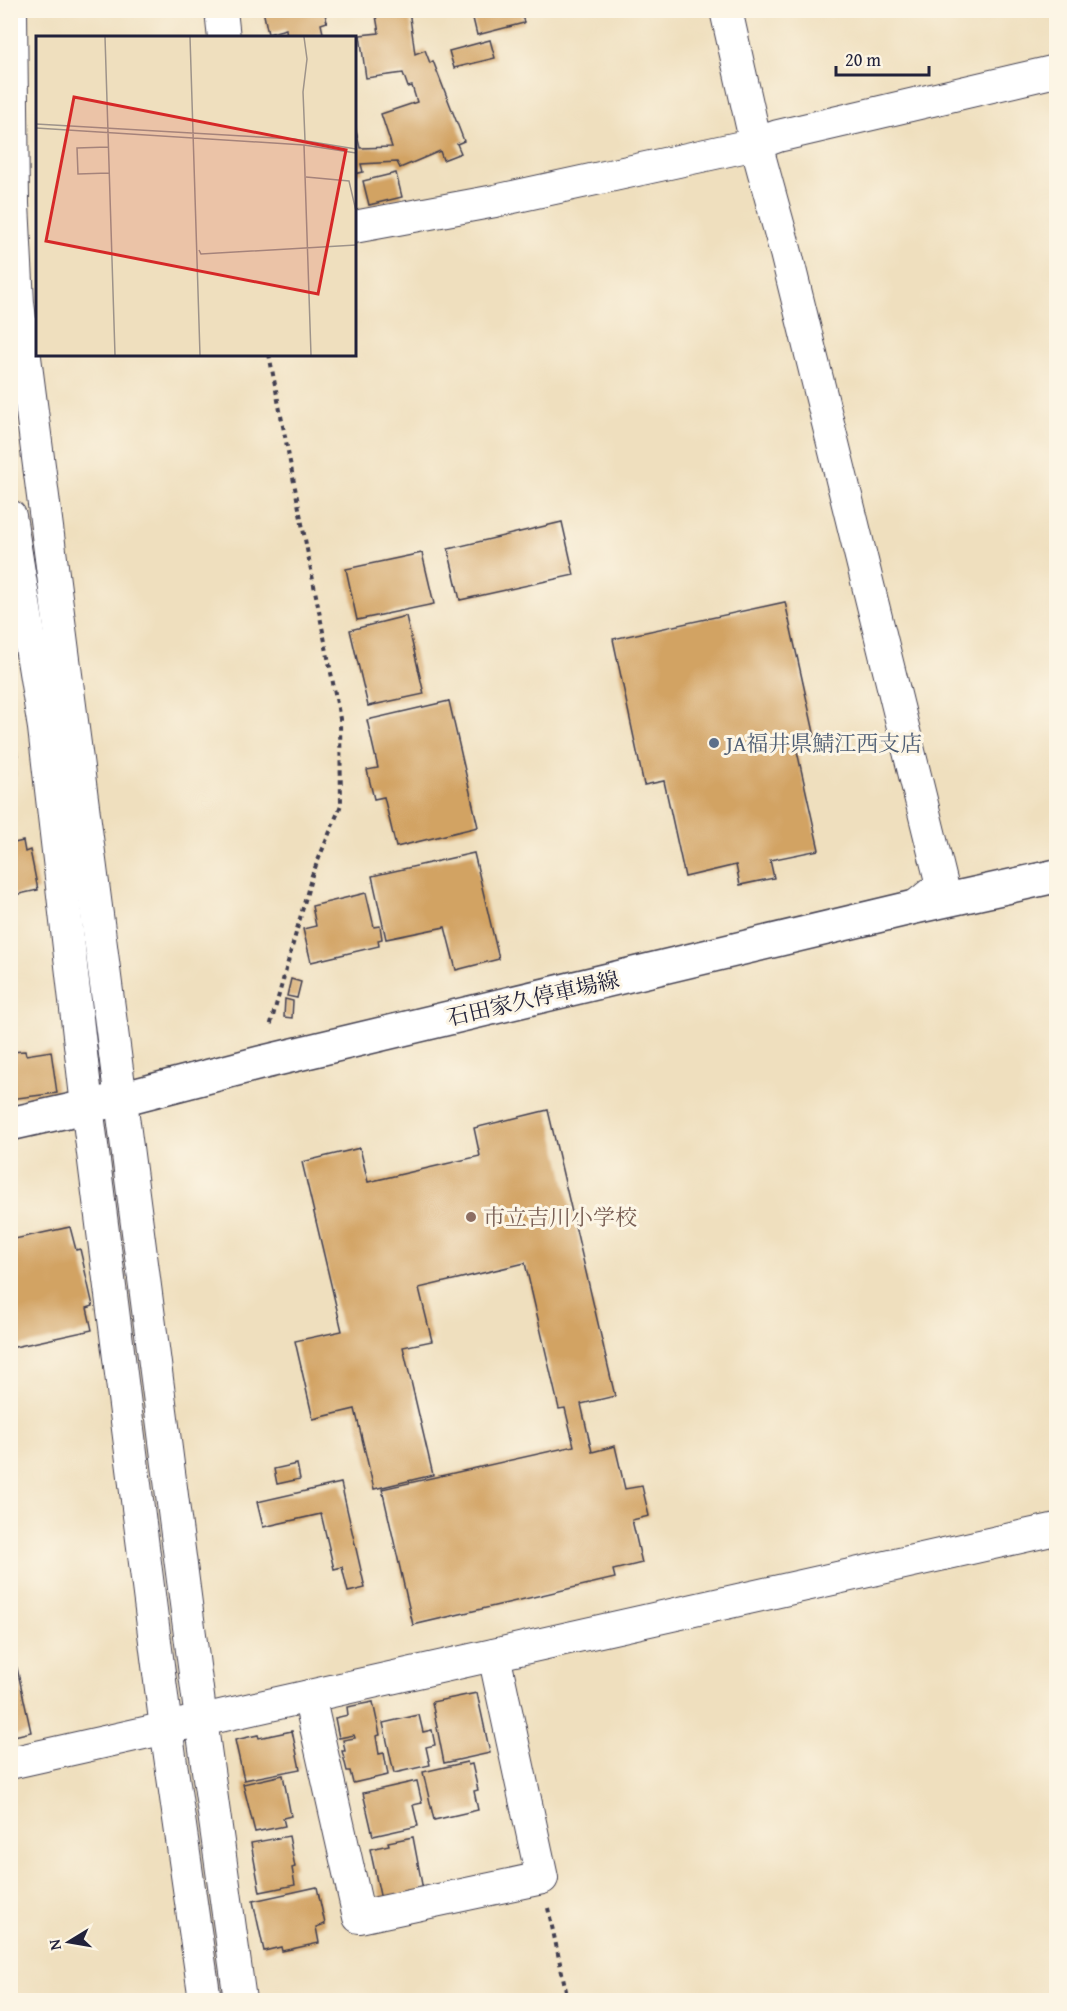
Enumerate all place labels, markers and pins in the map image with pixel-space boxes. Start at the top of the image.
place label: JA福井県鯖江西支店 [723,727,922,759]
marker: JA福井県鯖江西支店 [707,736,721,750]
place label: 市立吉川小学校 [483,1201,637,1233]
marker: 市立吉川小学校 [464,1210,478,1224]

